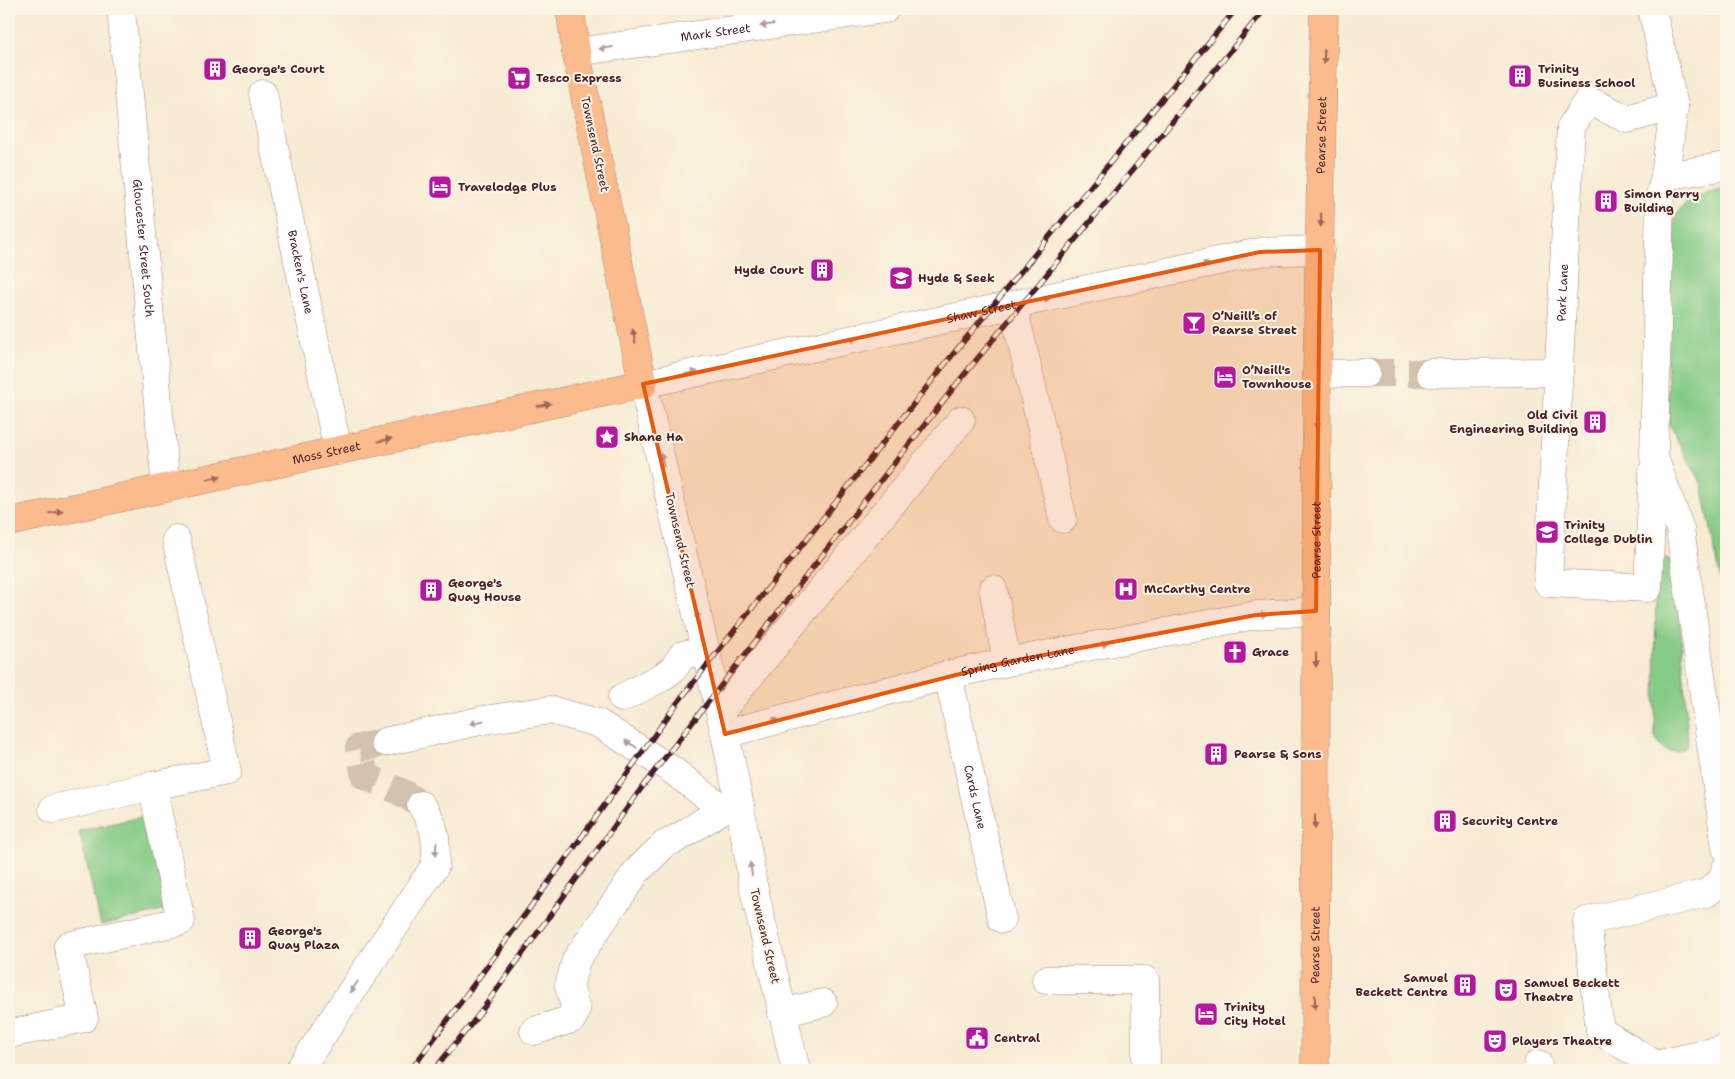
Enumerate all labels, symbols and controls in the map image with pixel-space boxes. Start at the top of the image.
street label: Mark Street [680,20,752,45]
one-way arrow [759,21,775,29]
one-way arrow [598,44,614,52]
one-way arrow [1319,50,1327,66]
building icon: George's Court [202,56,228,82]
place label: George's Court [232,61,325,77]
place label: Trinity Business School [1538,61,1635,91]
building icon: Trinity Business School [1507,63,1533,89]
supermarket icon: Tesco Express [506,65,532,91]
place label: Tesco Express [536,70,622,86]
street label: Townsend Street [577,95,613,193]
street label: Pearse Street [1313,96,1330,174]
hotel icon: Travelodge Plus [427,174,453,200]
street label: Gloucester Street South [129,178,158,318]
place label: Travelodge Plus [458,179,556,195]
place label: Simon Perry Building [1624,186,1699,216]
building icon: Simon Perry Building [1593,188,1619,214]
one-way arrow [1317,212,1325,228]
street label: Bracken's Lane [284,229,317,316]
building icon: Hyde Court [809,257,835,283]
one-way arrow [1195,261,1210,269]
place label: Hyde Court [734,262,804,278]
street label: Park Lane [1553,263,1572,322]
school or university icon: Hyde & Seek [888,265,914,291]
place label: Hyde & Seek [918,270,995,286]
one-way arrow [1036,295,1052,303]
street label: Shaw Street [945,296,1018,327]
place label: O’Neill’s of Pearse Street [1212,308,1297,338]
bar icon: O’Neill’s of Pearse Street [1181,310,1207,336]
one-way arrow [629,328,637,344]
one-way arrow [842,335,858,343]
place label: O’Neill's Townhouse [1242,362,1312,392]
hotel icon: O’Neill's Townhouse [1212,364,1238,390]
one-way arrow [683,369,698,377]
one-way arrow [537,401,552,409]
place label: Old Civil Engineering Building [1449,407,1578,437]
building icon: Old Civil Engineering Building [1582,409,1608,435]
one-way arrow [1313,415,1321,431]
place icon: Shane Ha [594,424,620,450]
place label: Shane Ha [624,429,684,445]
one-way arrow [378,436,393,444]
street label: Moss Street [291,438,362,468]
one-way arrow [658,452,666,467]
one-way arrow [206,474,221,482]
street label: Townsend Street [661,491,699,589]
street label: Pearse Street [1308,501,1325,579]
one-way arrow [49,507,65,515]
place label: Trinity College Dublin [1564,517,1652,547]
school or university icon: Trinity College Dublin [1534,519,1560,545]
place label: George's Quay House [448,575,522,605]
hospital icon: McCarthy Centre [1113,576,1139,602]
building icon: George's Quay House [418,577,444,603]
place label: McCarthy Centre [1144,581,1251,597]
one-way arrow [694,611,702,626]
one-way arrow [1253,611,1269,619]
church icon: Grace [1222,639,1248,665]
one-way arrow [1093,640,1109,648]
street label: Spring Garden Lane [960,641,1076,680]
place label: Grace [1252,644,1289,660]
one-way arrow [1312,652,1320,668]
one-way arrow [765,717,780,725]
one-way arrow [470,718,485,726]
one-way arrow [624,739,637,748]
building icon: Pearse & Sons [1203,741,1229,767]
place label: Pearse & Sons [1234,746,1321,762]
street label: Cards Lane [960,763,990,831]
building icon: Security Centre [1432,808,1458,834]
place label: Security Centre [1462,813,1558,829]
one-way arrow [1311,815,1319,831]
one-way arrow [432,842,440,858]
one-way arrow [746,861,754,877]
street label: Townsend Street [746,887,784,985]
street label: Pearse Street [1307,906,1323,984]
place label: George's Quay Plaza [268,923,340,953]
building icon: George's Quay Plaza [237,925,263,951]
place label: Samuel Beckett Centre [1356,970,1448,1000]
building icon: Samuel Beckett Centre [1452,972,1478,998]
place label: Samuel Beckett Theatre [1524,975,1620,1005]
theatre icon: Samuel Beckett Theatre [1493,977,1519,1003]
one-way arrow [349,980,359,994]
one-way arrow [1311,995,1319,1011]
place label: Trinity City Hotel [1224,999,1286,1029]
hotel icon: Trinity City Hotel [1193,1001,1219,1027]
public building icon: Central [964,1025,990,1051]
theatre icon: Players Theatre [1482,1028,1508,1054]
place label: Central [994,1030,1040,1046]
place label: Players Theatre [1512,1033,1612,1049]

